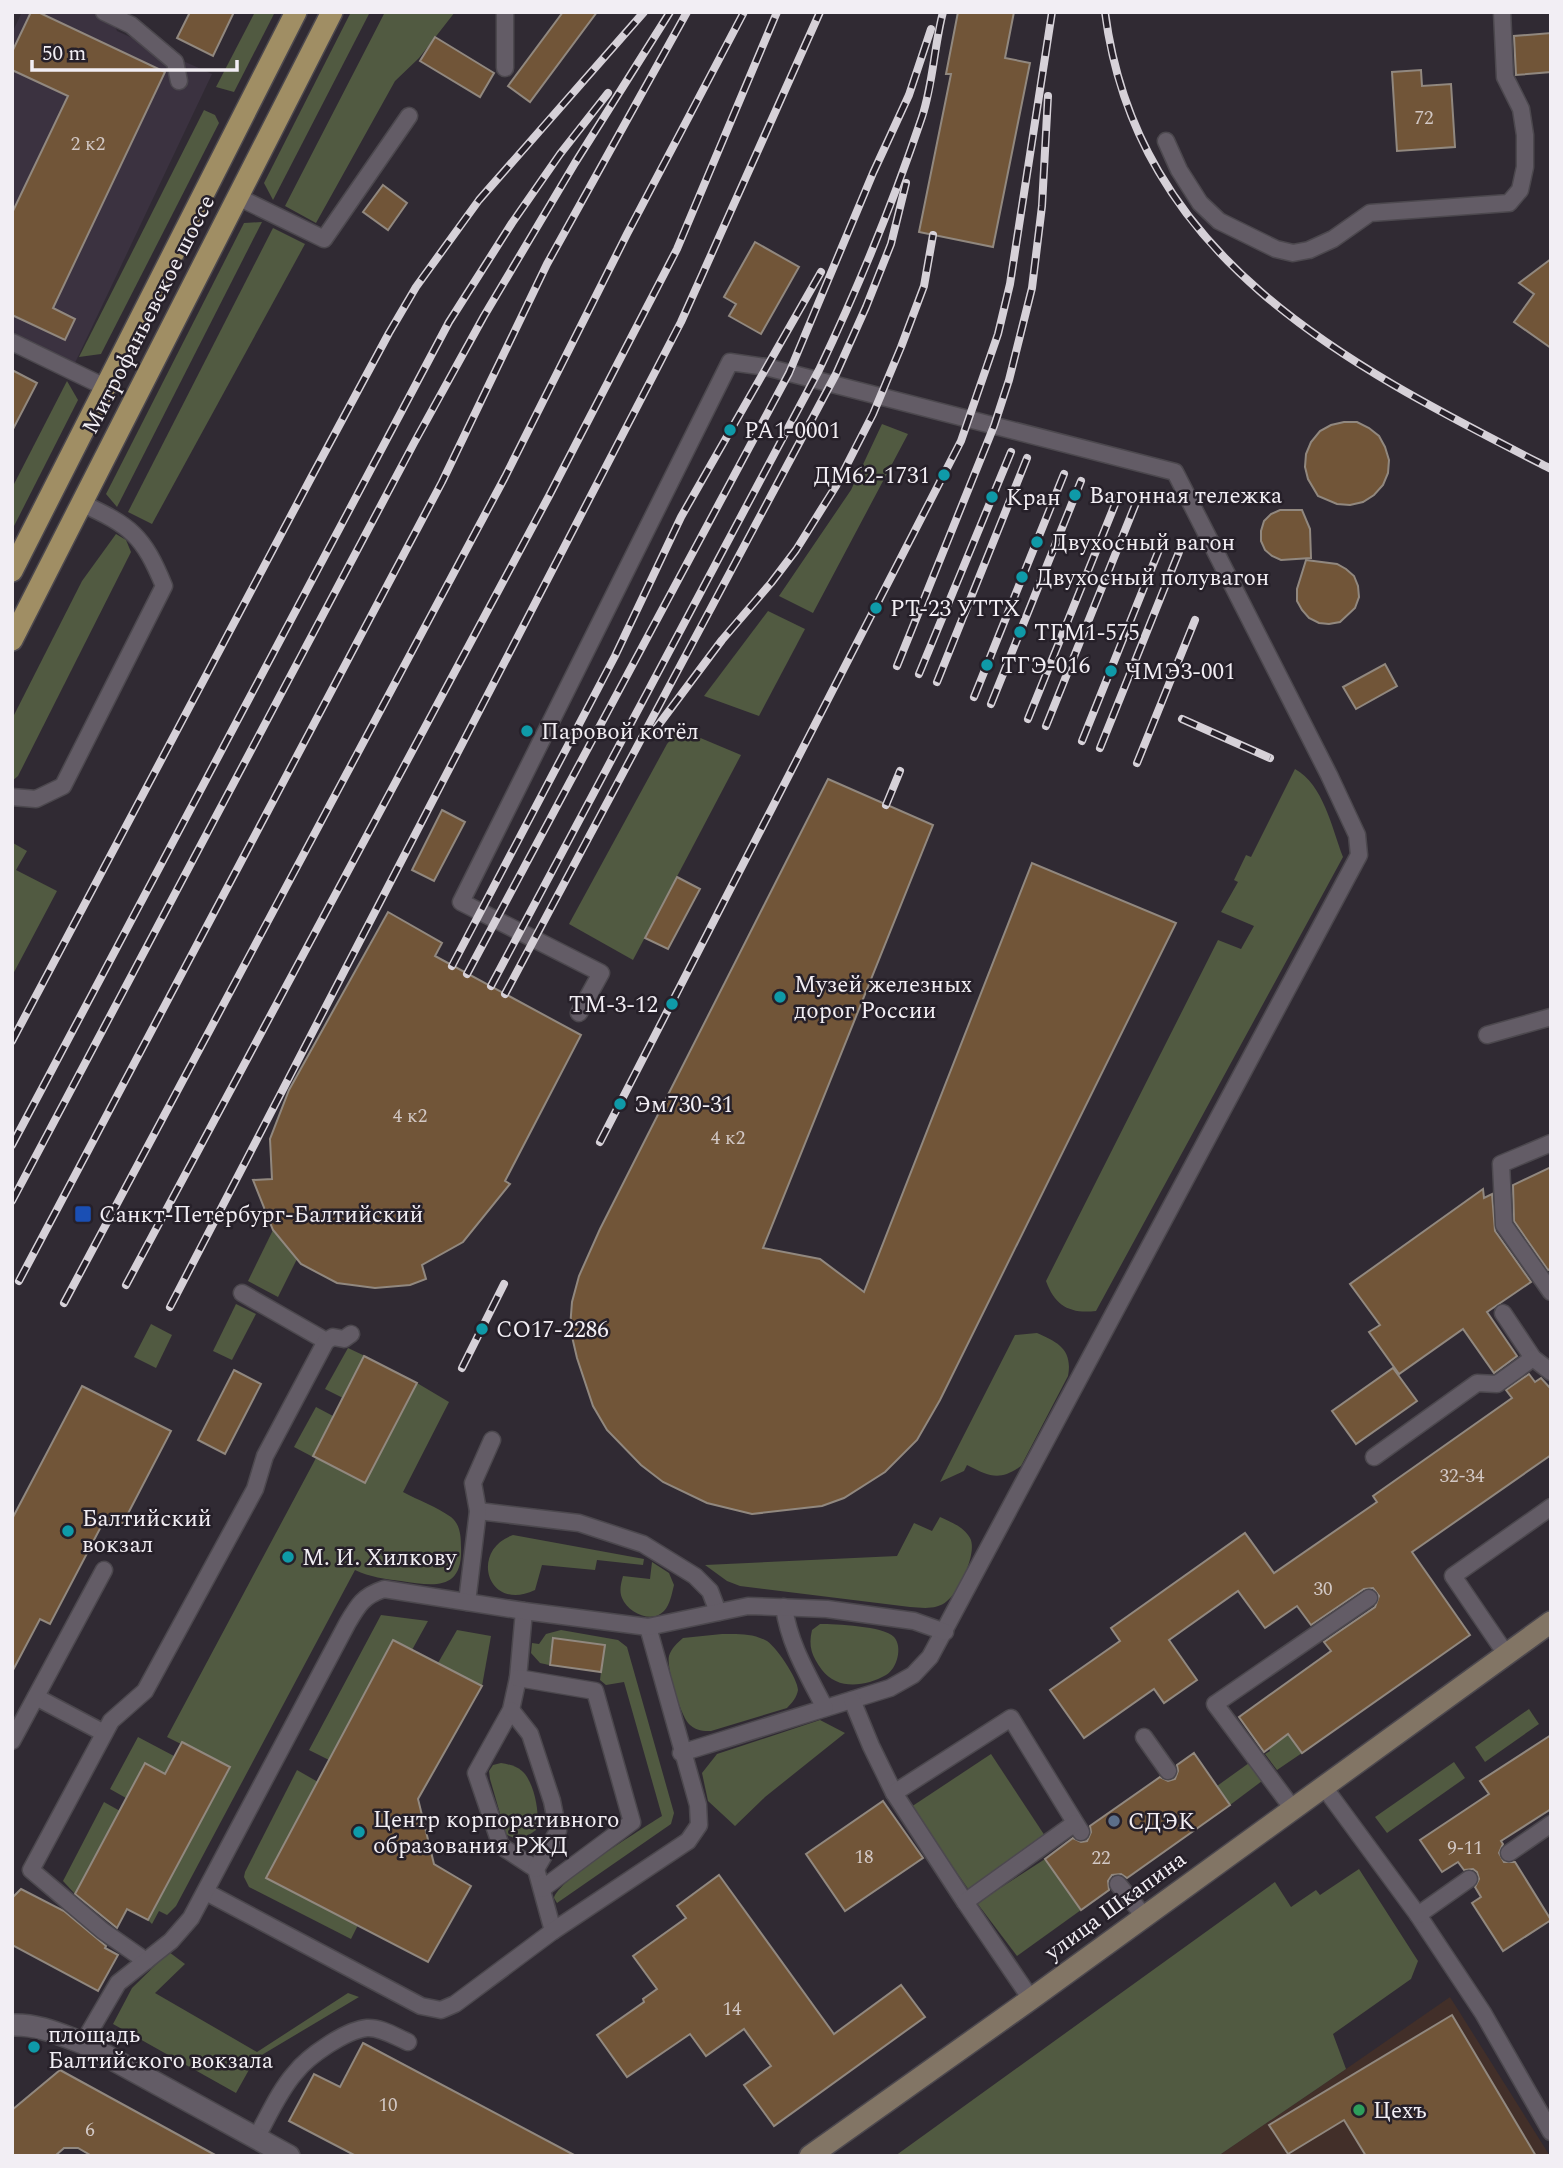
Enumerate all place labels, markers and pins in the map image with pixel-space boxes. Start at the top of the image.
place label: РА1-0001 [744,414,840,449]
marker: РА1-0001 [722,422,738,438]
place label: ДМ62-1731 [814,459,930,494]
marker: ДМ62-1731 [936,467,952,483]
place label: Вагонная тележка [1089,479,1282,514]
place label: Кран [1006,481,1061,516]
marker: Вагонная тележка [1067,487,1083,503]
marker: Кран [984,489,1000,505]
place label: Двухосный вагон [1051,526,1235,561]
marker: Двухосный вагон [1029,534,1045,550]
place label: Двухосный полувагон [1036,561,1269,596]
marker: Двухосный полувагон [1014,569,1030,585]
place label: РТ-23 УТТХ [890,592,1021,627]
marker: РТ-23 УТТХ [868,600,884,616]
place label: ТГМ1-575 [1034,616,1140,651]
marker: ТГМ1-575 [1012,624,1028,640]
place label: ТГЭ-016 [1001,649,1090,684]
place label: ЧМЭ3-001 [1125,655,1235,690]
marker: ТГЭ-016 [979,657,995,673]
marker: ЧМЭ3-001 [1103,663,1119,679]
place label: Паровой котёл [541,715,699,750]
marker: Паровой котёл [519,723,535,739]
place label: Музей железных дорог России [794,968,972,1029]
place label: ТМ-3-12 [569,988,658,1023]
marker: Музей железных дорог России [772,989,788,1005]
marker: ТМ-3-12 [664,996,680,1012]
place label: Эм730-31 [634,1088,733,1123]
marker: Эм730-31 [612,1096,628,1112]
place label: Санкт-Петербург-Балтийский [99,1198,423,1233]
marker: Санкт-Петербург-Балтийский [73,1204,93,1224]
place label: СО17-2286 [496,1313,609,1348]
marker: СО17-2286 [474,1321,490,1337]
place label: Балтийский вокзал [82,1502,212,1563]
marker: Балтийский вокзал [60,1523,76,1539]
place label: М. И. Хилкову [302,1541,457,1576]
marker: М. И. Хилкову [280,1549,296,1565]
place label: Центр корпоративного образования РЖД [373,1803,620,1864]
place label: СДЭК [1128,1805,1195,1840]
marker: СДЭК [1106,1813,1122,1829]
marker: Центр корпоративного образования РЖД [351,1824,367,1840]
place label: площадь Балтийского вокзала [48,2018,273,2079]
marker: площадь Балтийского вокзала [26,2039,42,2055]
place label: Цехъ [1373,2094,1427,2129]
marker: Цехъ [1351,2102,1367,2118]

